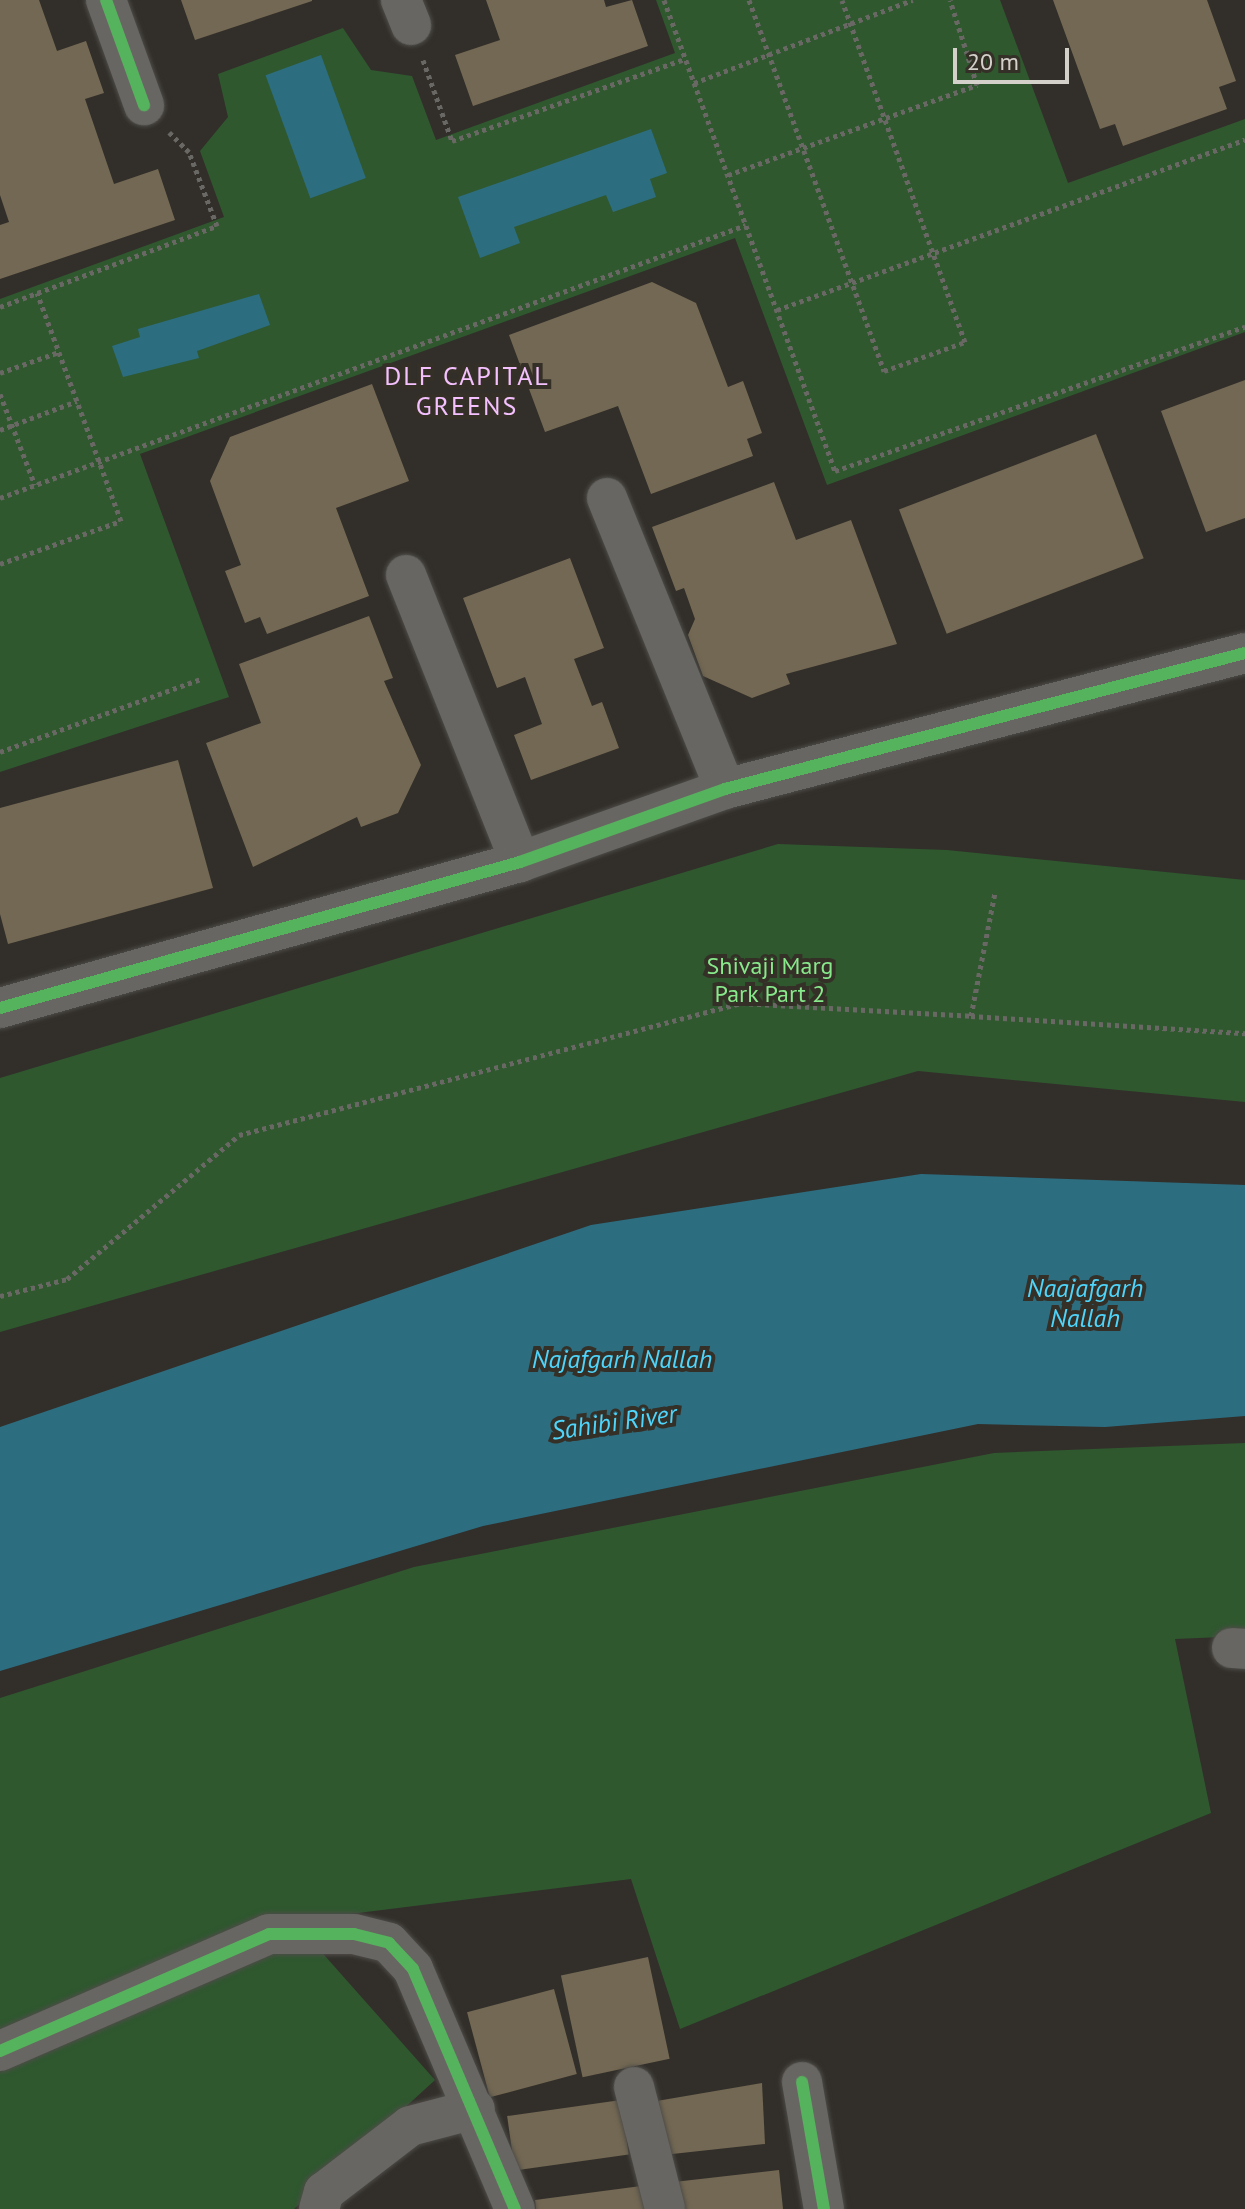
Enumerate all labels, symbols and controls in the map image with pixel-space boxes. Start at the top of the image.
scale bar [957,32,1073,82]
text: 20 m [967,46,1019,77]
district label: DLF CAPITAL GREENS [384,360,550,422]
park label: Shivaji Marg Park Part 2 [707,952,833,1008]
water label: Naajafgarh Nallah [1027,1272,1143,1334]
water label: Najafgarh Nallah [532,1343,712,1375]
water label: Sahibi River [549,1398,679,1446]

